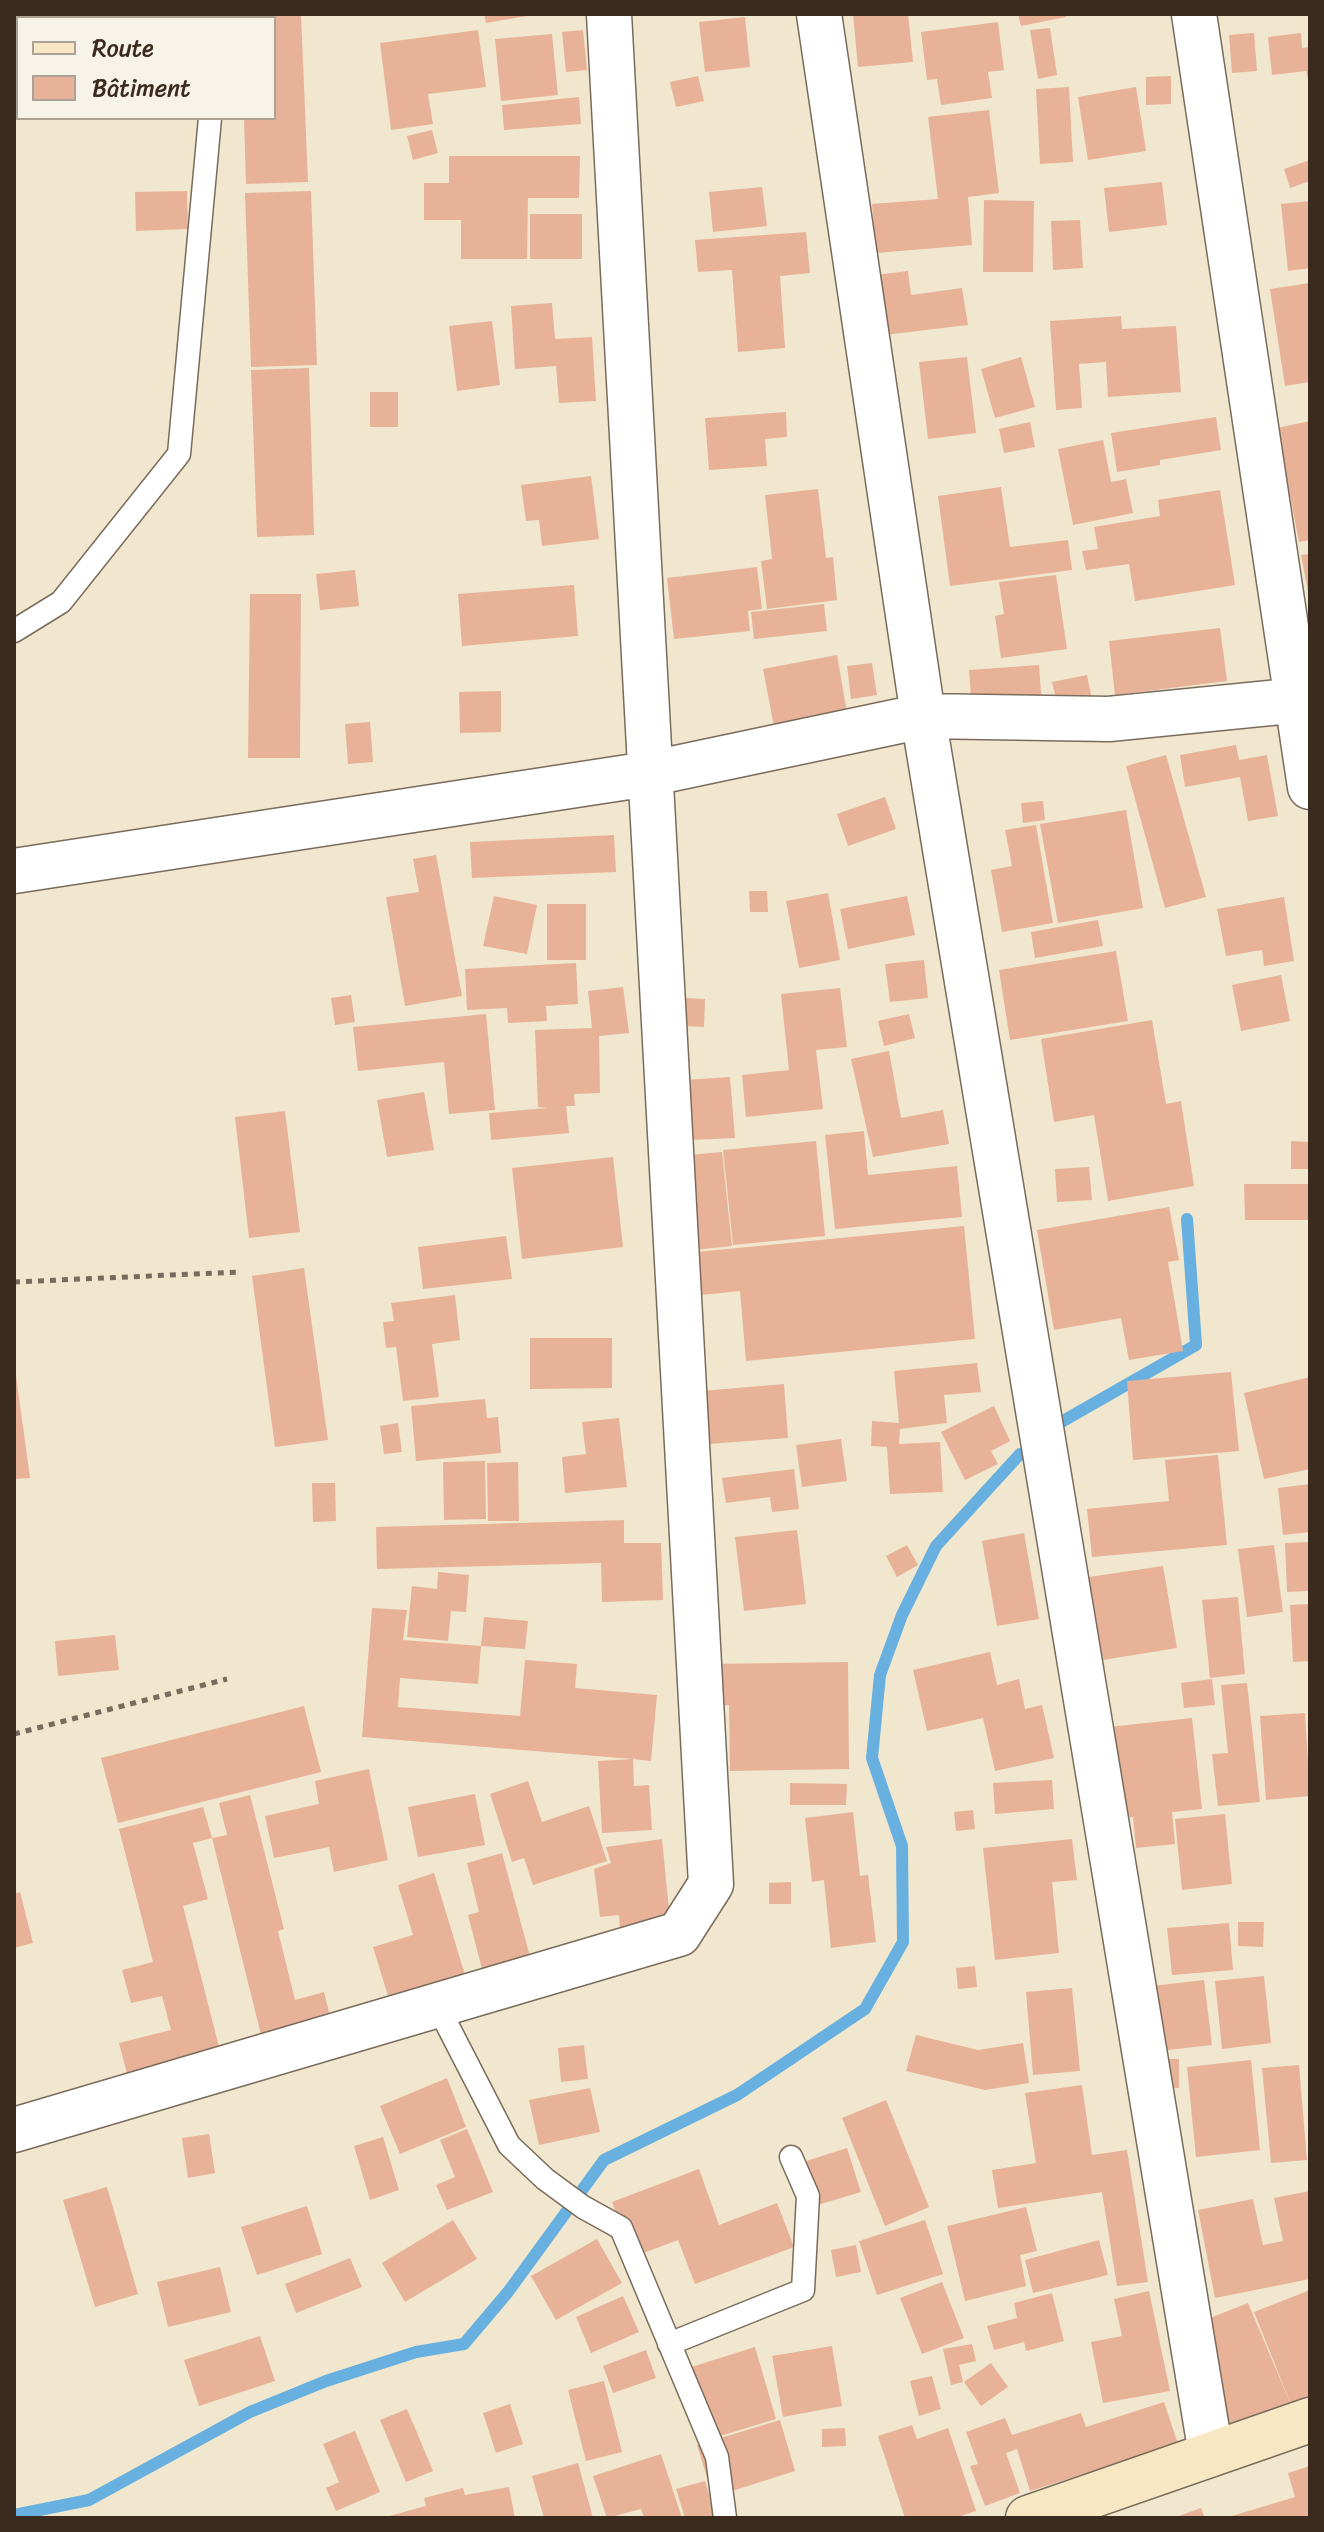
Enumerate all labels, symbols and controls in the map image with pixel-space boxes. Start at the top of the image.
legend [16,16,276,120]
text: Route [92,27,154,69]
text: Bâtiment [92,67,191,109]

